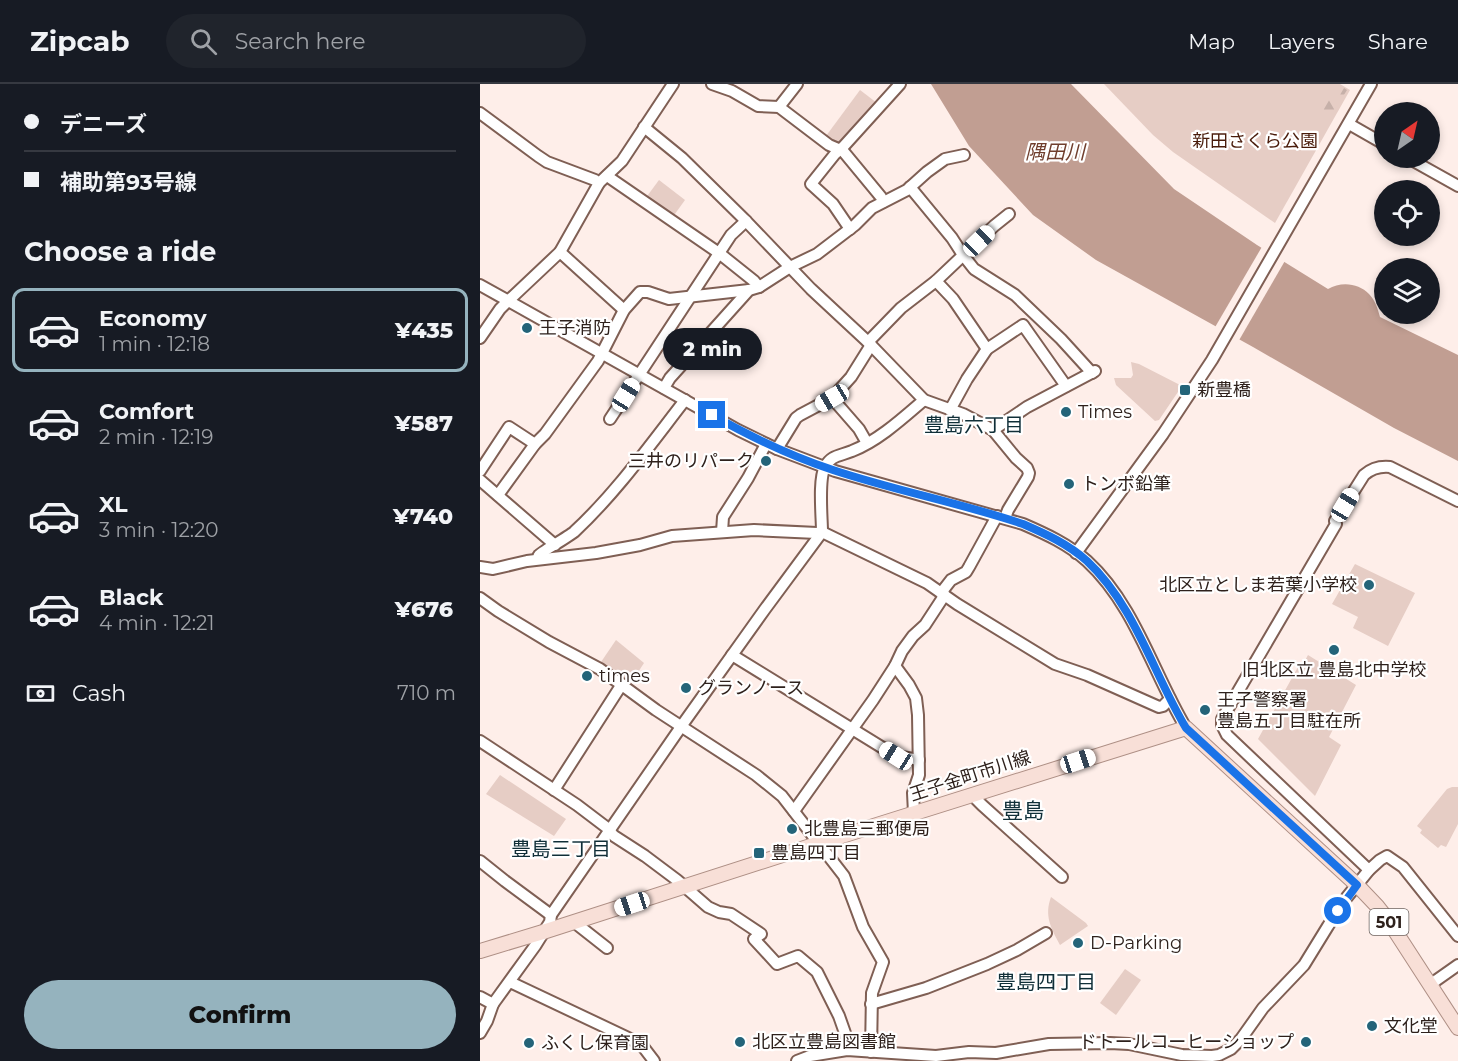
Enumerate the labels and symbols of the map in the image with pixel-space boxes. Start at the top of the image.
north arrow [1374,102,1440,168]
park label: 新田さくら公園 [1192,130,1318,152]
water label: 隅田川 [1025,140,1087,164]
car [960,222,998,260]
place label: 王子消防 [539,317,611,339]
marker: 王子消防 [520,321,534,335]
callout: 2 min [662,328,762,370]
car [609,375,643,415]
place label: 新豊橋 [1197,379,1251,401]
car [812,381,852,415]
marker: 新豊橋 [1178,383,1192,397]
route end [698,401,725,428]
place label: Times [1078,401,1132,423]
marker: Times [1059,405,1073,419]
district label: 豊島六丁目 [924,413,1024,437]
place label: 三井のリパーク [628,450,754,472]
marker: 三井のリパーク [759,454,773,468]
place label: トンボ鉛筆 [1081,473,1171,495]
marker: トンボ鉛筆 [1062,477,1076,491]
car [1328,485,1362,525]
place label: 北区立としま若葉小学校 [1159,574,1357,596]
marker: 北区立としま若葉小学校 [1362,578,1376,592]
marker: 旧北区立 豊島北中学校 [1327,643,1341,657]
place label: 旧北区立 豊島北中学校 [1242,659,1426,681]
place label: times [599,665,650,687]
marker: times [580,669,594,683]
place label: グランノース [698,677,804,699]
marker: グランノース [679,681,693,695]
place label: 王子警察署 豊島五丁目駐在所 [1217,689,1361,732]
marker: 王子警察署 豊島五丁目駐在所 [1198,703,1212,717]
car [876,739,916,773]
street label: 王子金町市川線 [907,746,1033,806]
car [1058,747,1098,775]
district label: 豊島 [1002,798,1044,823]
place label: 北豊島三郵便局 [804,818,930,840]
marker: 北豊島三郵便局 [785,822,799,836]
district label: 豊島三丁目 [511,837,611,861]
place label: 豊島四丁目 [771,842,861,864]
marker: 豊島四丁目 [752,846,766,860]
car [612,890,652,918]
route start [1324,897,1351,924]
road number: 501 [1370,909,1408,935]
place label: D-Parking [1090,932,1182,954]
marker: D-Parking [1071,936,1085,950]
district label: 豊島四丁目 [996,970,1096,994]
place label: 文化堂 [1384,1015,1438,1037]
marker: 文化堂 [1365,1019,1379,1033]
place label: 北区立豊島図書館 [752,1031,896,1053]
place label: ドトールコーヒーショップ [1079,1031,1294,1053]
place label: ふくし保育園 [541,1032,649,1054]
marker: 北区立豊島図書館 [733,1035,747,1049]
marker: ドトールコーヒーショップ [1299,1035,1313,1049]
marker: ふくし保育園 [522,1036,536,1050]

